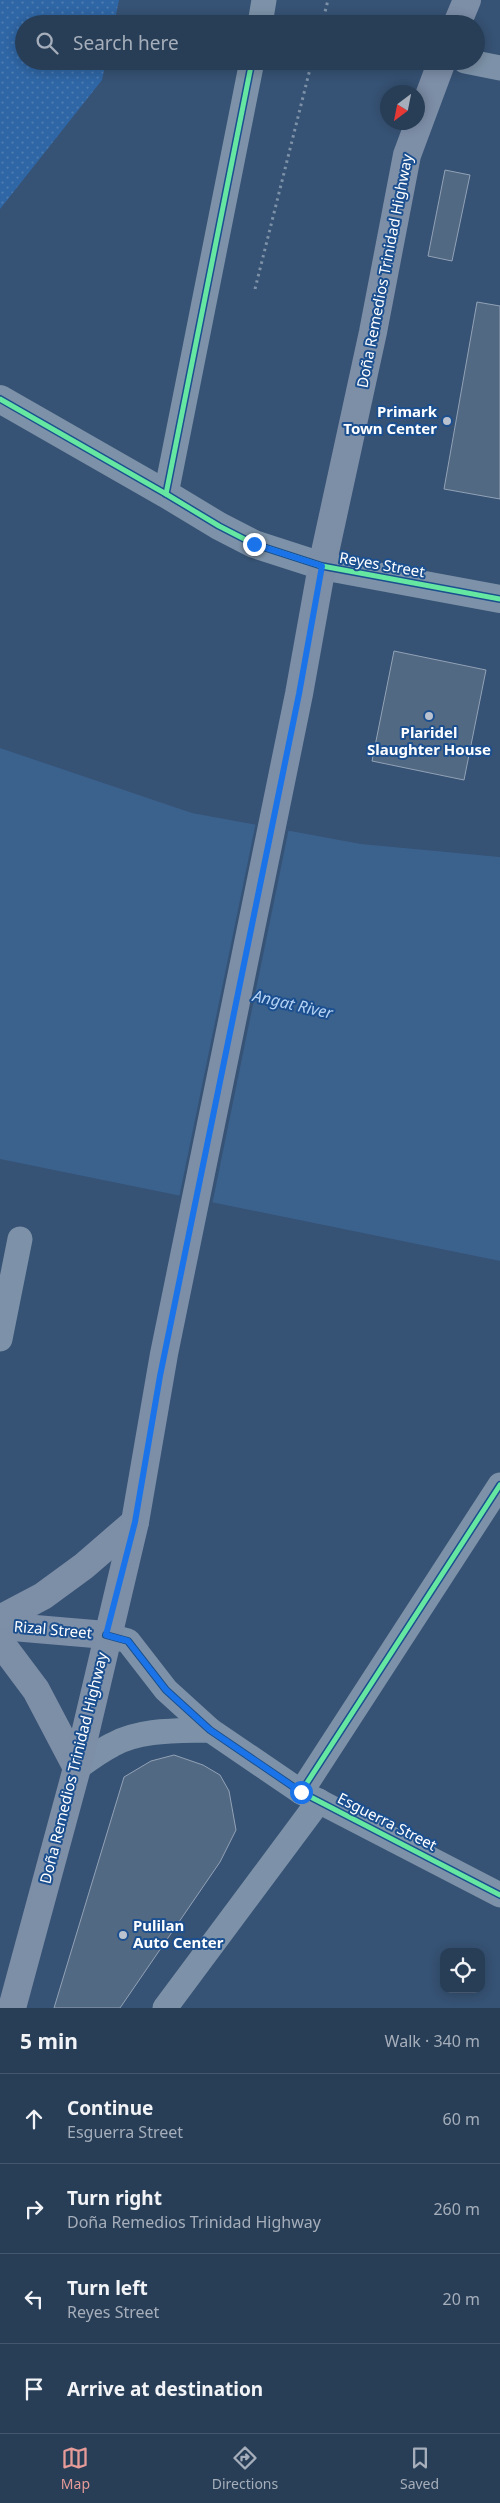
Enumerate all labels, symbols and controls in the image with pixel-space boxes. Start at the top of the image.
search box [15,15,485,70]
icon: search [33,29,61,57]
text: Search here [73,30,179,56]
north arrow [380,85,425,130]
street label: Doña Remedios Trinidad Highway [351,152,417,390]
place label: Primark Town Center [343,401,438,438]
marker: Primark Town Center [441,415,453,427]
route end [243,533,266,556]
street label: Reyes Street [338,547,427,581]
marker: Plaridel Slaughter House [423,710,435,722]
place label: Plaridel Slaughter House [367,722,491,759]
water label: Angat River [250,984,336,1024]
street label: Rizal Street [13,1616,94,1642]
street label: Doña Remedios Trinidad Highway [35,1650,112,1886]
route start [290,1781,313,1804]
street label: Esguerra Street [334,1788,441,1855]
place label: Pulilan Auto Center [133,1915,224,1952]
marker: Pulilan Auto Center [117,1929,129,1941]
map controls [440,1948,485,1993]
button: locate [440,1948,485,1993]
text: 5 min [20,2027,78,2055]
text: Walk · 340 m [385,2030,480,2052]
text: Continue [67,2095,153,2121]
icon: ahead [20,2105,48,2133]
text: 60 m [443,2108,480,2130]
text: Esguerra Street [67,2121,183,2143]
text: Turn right [67,2185,162,2211]
icon: right [20,2195,48,2223]
text: 260 m [433,2198,480,2220]
text: Doña Remedios Trinidad Highway [67,2211,321,2233]
text: Turn left [67,2275,148,2301]
icon: left [20,2285,48,2313]
text: 20 m [443,2288,480,2310]
text: Reyes Street [67,2301,159,2323]
icon: arrive [20,2375,48,2403]
text: Arrive at destination [67,2376,263,2402]
tab: Map [61,2444,90,2493]
tab: Directions [212,2444,278,2493]
tab: Saved [400,2444,439,2493]

